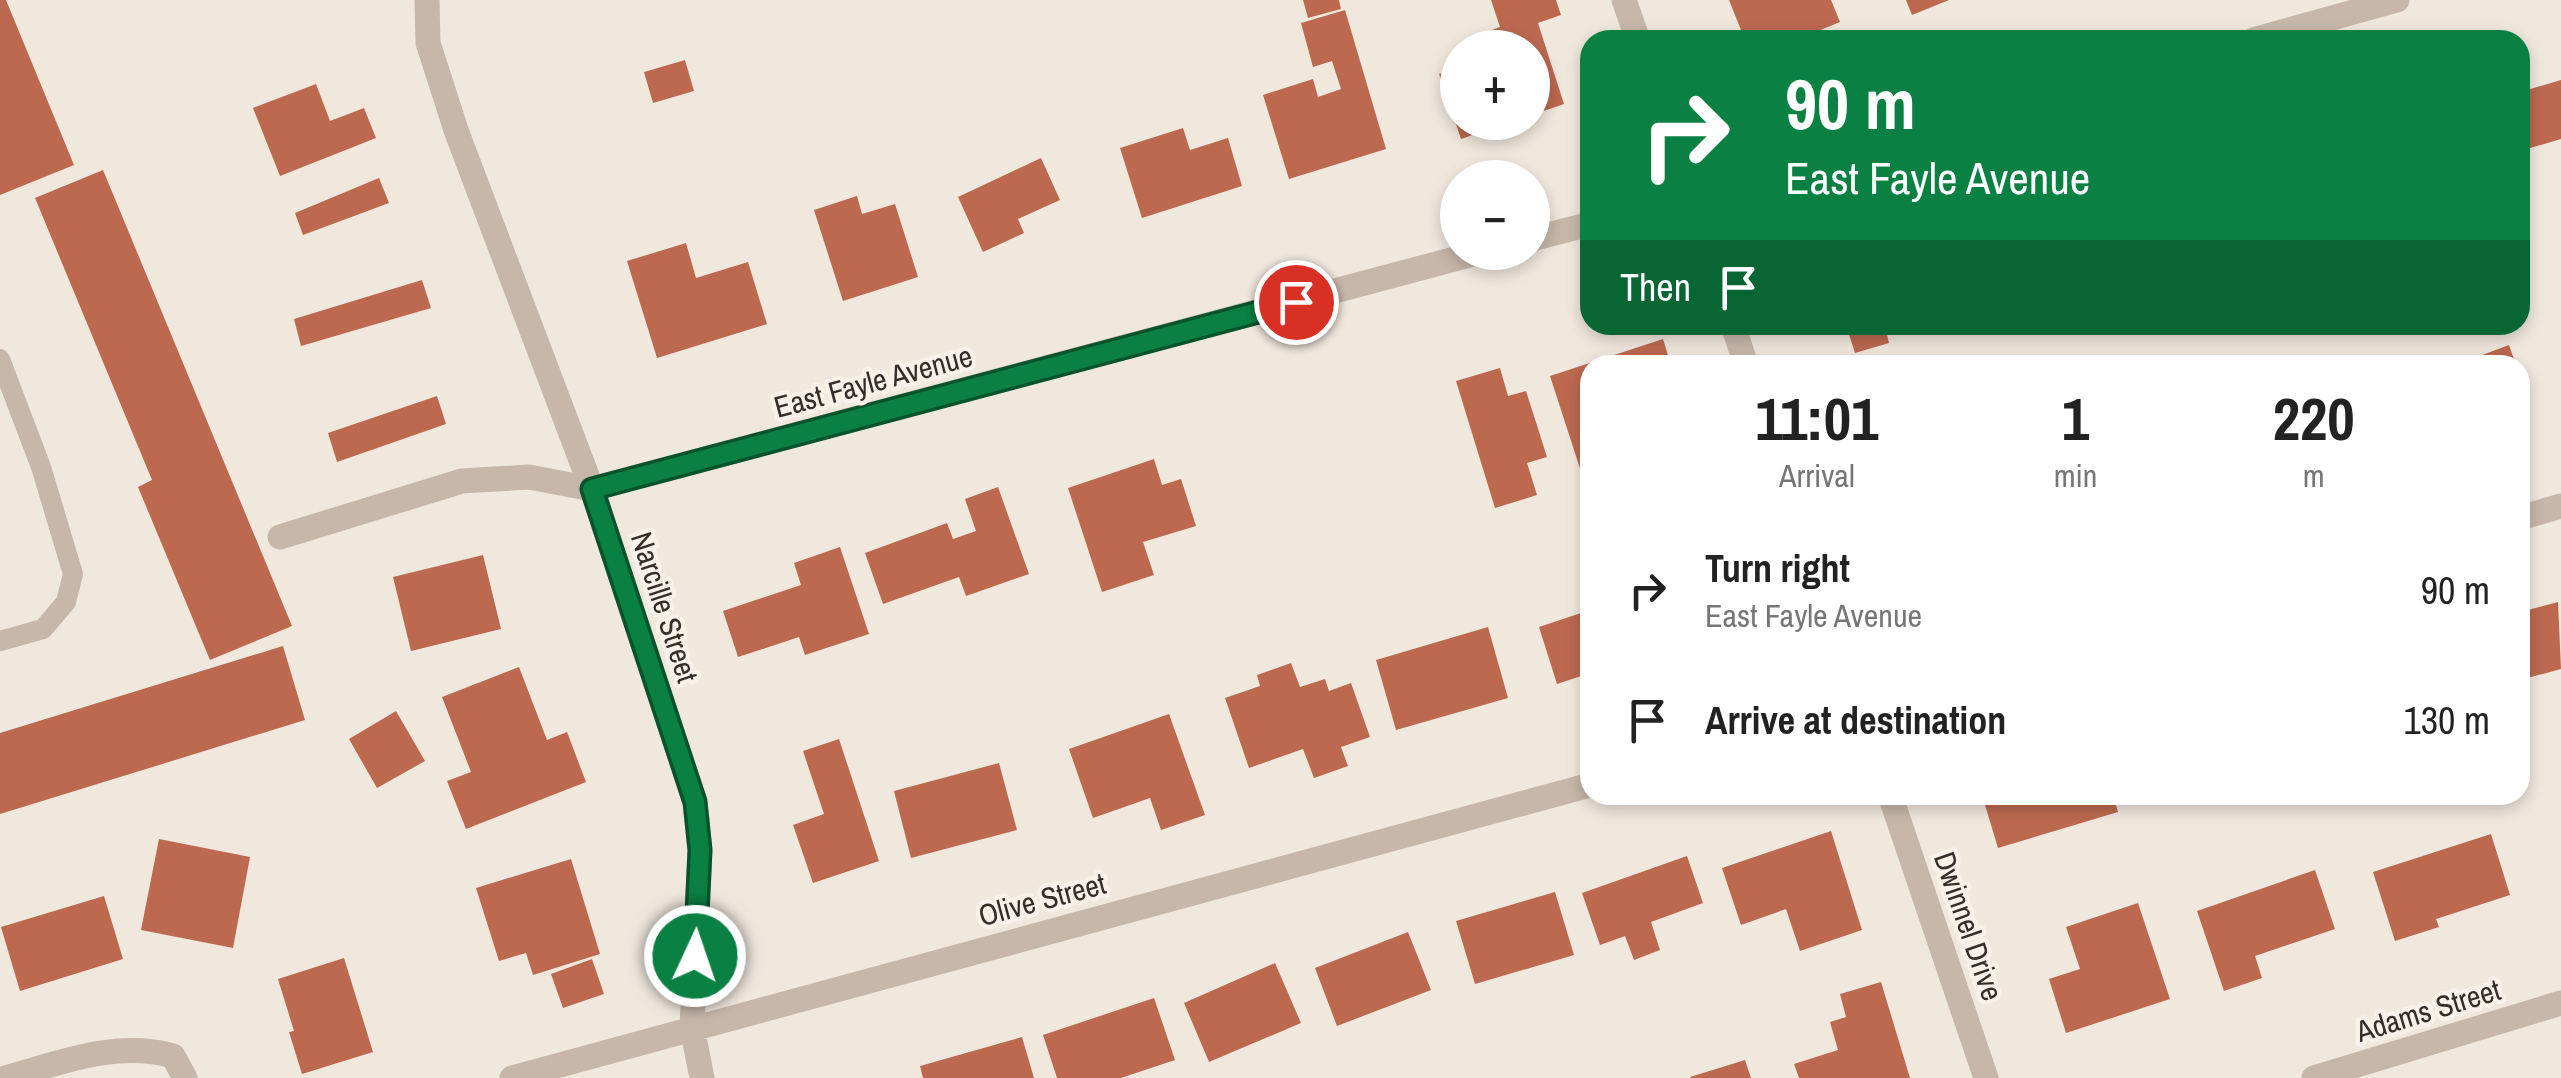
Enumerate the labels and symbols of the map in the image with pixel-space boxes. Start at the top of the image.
pin [1254,260,1339,345]
street label: East Fayle Avenue [770,335,976,427]
street label: Narcille Street [622,527,708,687]
street label: Dwinnel Drive [1925,846,2013,1006]
street label: Olive Street [974,863,1110,935]
position arrow [643,904,747,1008]
street label: Adams Street [2350,969,2505,1051]

